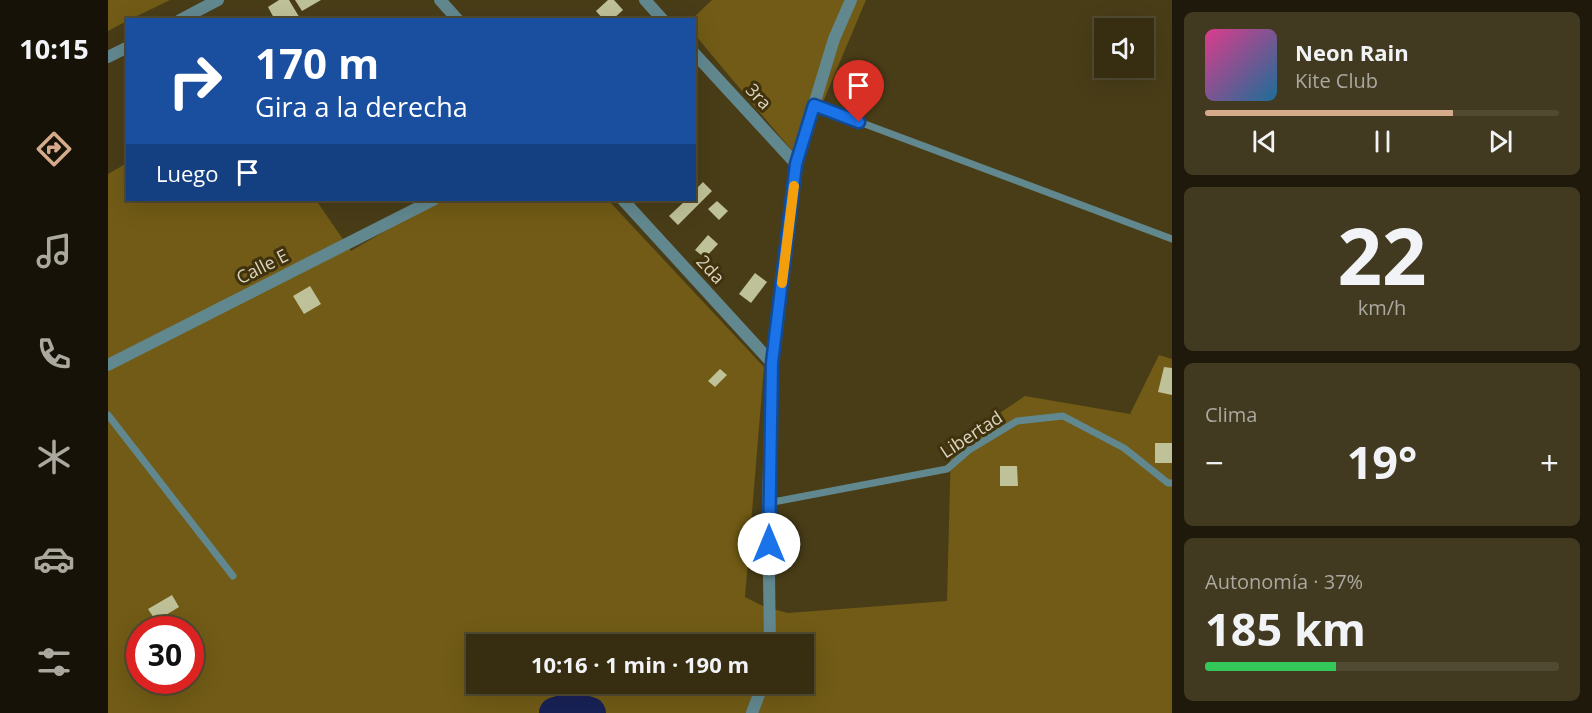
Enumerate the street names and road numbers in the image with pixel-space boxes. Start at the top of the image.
street label: 3ra [741,78,777,114]
street label: Calle E [232,243,292,289]
street label: 2da [692,249,730,289]
street label: Libertad [935,405,1007,463]

